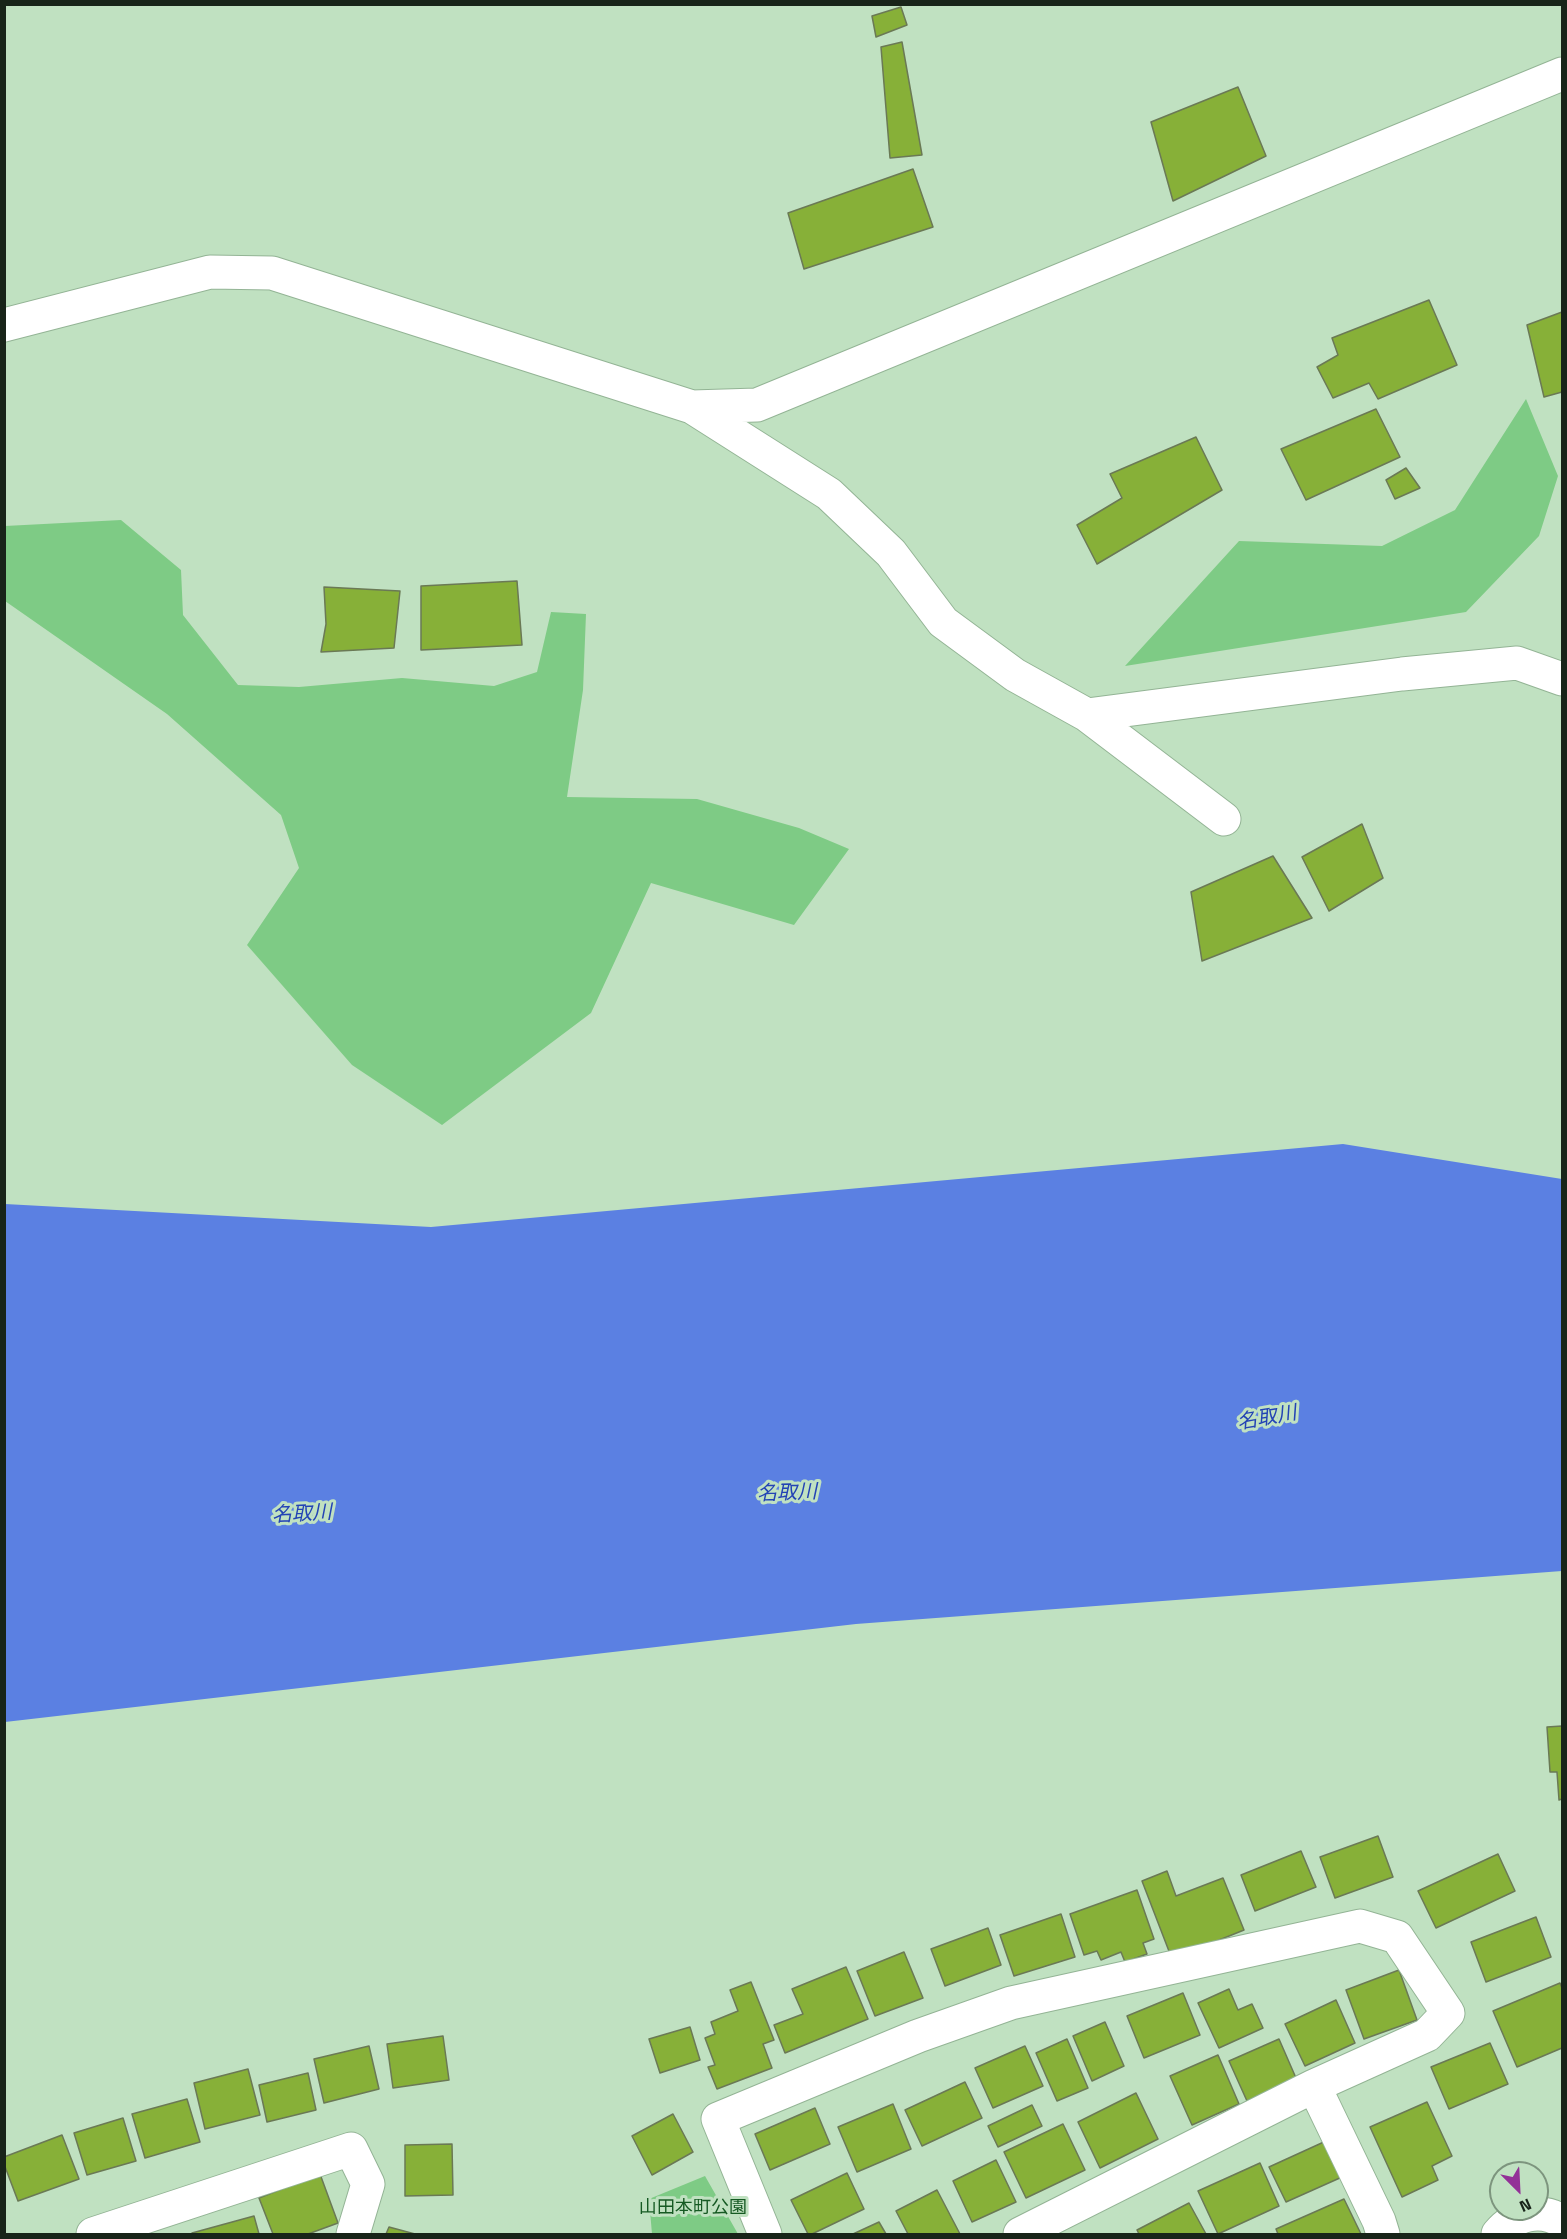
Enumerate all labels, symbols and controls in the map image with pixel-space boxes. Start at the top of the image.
water label: 名取川 [1235,1402,1299,1436]
water label: 名取川 [757,1481,817,1507]
water label: 名取川 [271,1501,333,1529]
north arrow [1489,2161,1549,2221]
text: N [1516,2192,1535,2219]
park label: 山田本町公園 [639,2198,747,2220]

